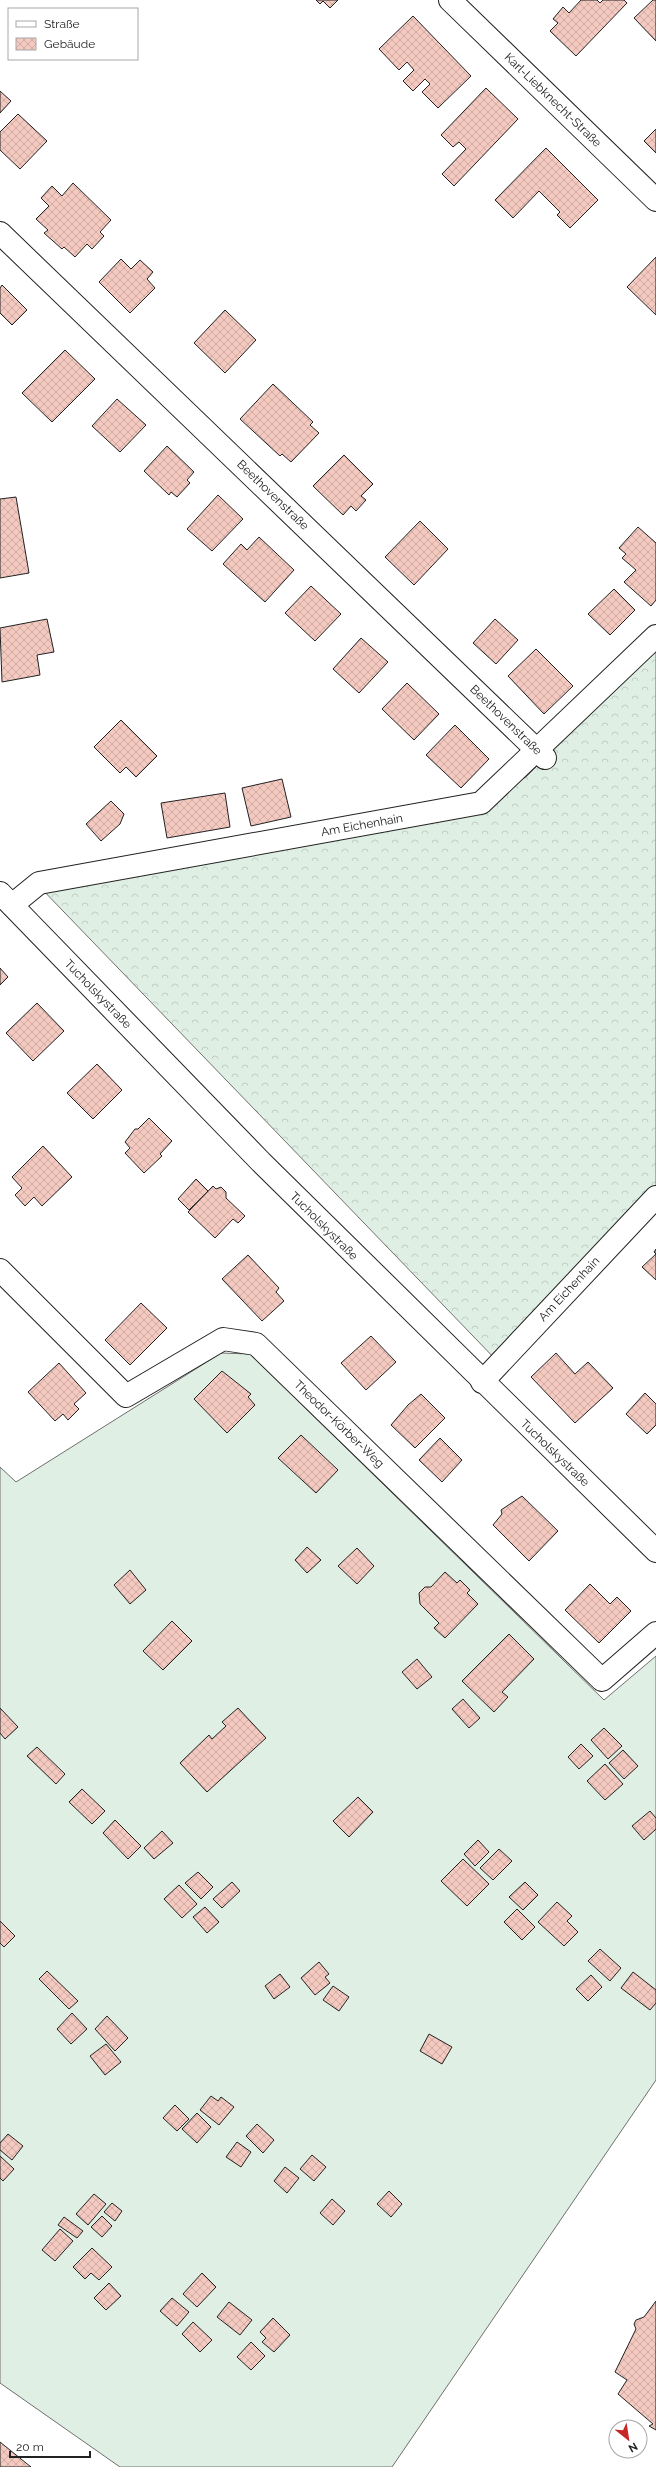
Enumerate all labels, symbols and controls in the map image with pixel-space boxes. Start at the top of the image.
legend [8,8,138,60]
text: Straße [44,17,80,31]
text: Gebäude [44,37,95,51]
street label: Karl-Liebknecht-Straße [502,50,604,150]
street label: Beethovenstraße [234,457,312,533]
street label: Beethovenstraße [467,682,545,758]
street label: Am Eichenhain [320,811,404,839]
street label: Tucholskystraße [62,957,134,1031]
street label: Tucholskystraße [287,1189,361,1263]
street label: Am Eichenhain [536,1254,602,1324]
street label: Theodor-Körber-Weg [291,1377,387,1471]
street label: Tucholskystraße [518,1417,592,1489]
north arrow [608,2419,648,2459]
scale bar [10,2433,90,2459]
text: N [626,2439,640,2455]
text: 20 m [16,2440,44,2454]

